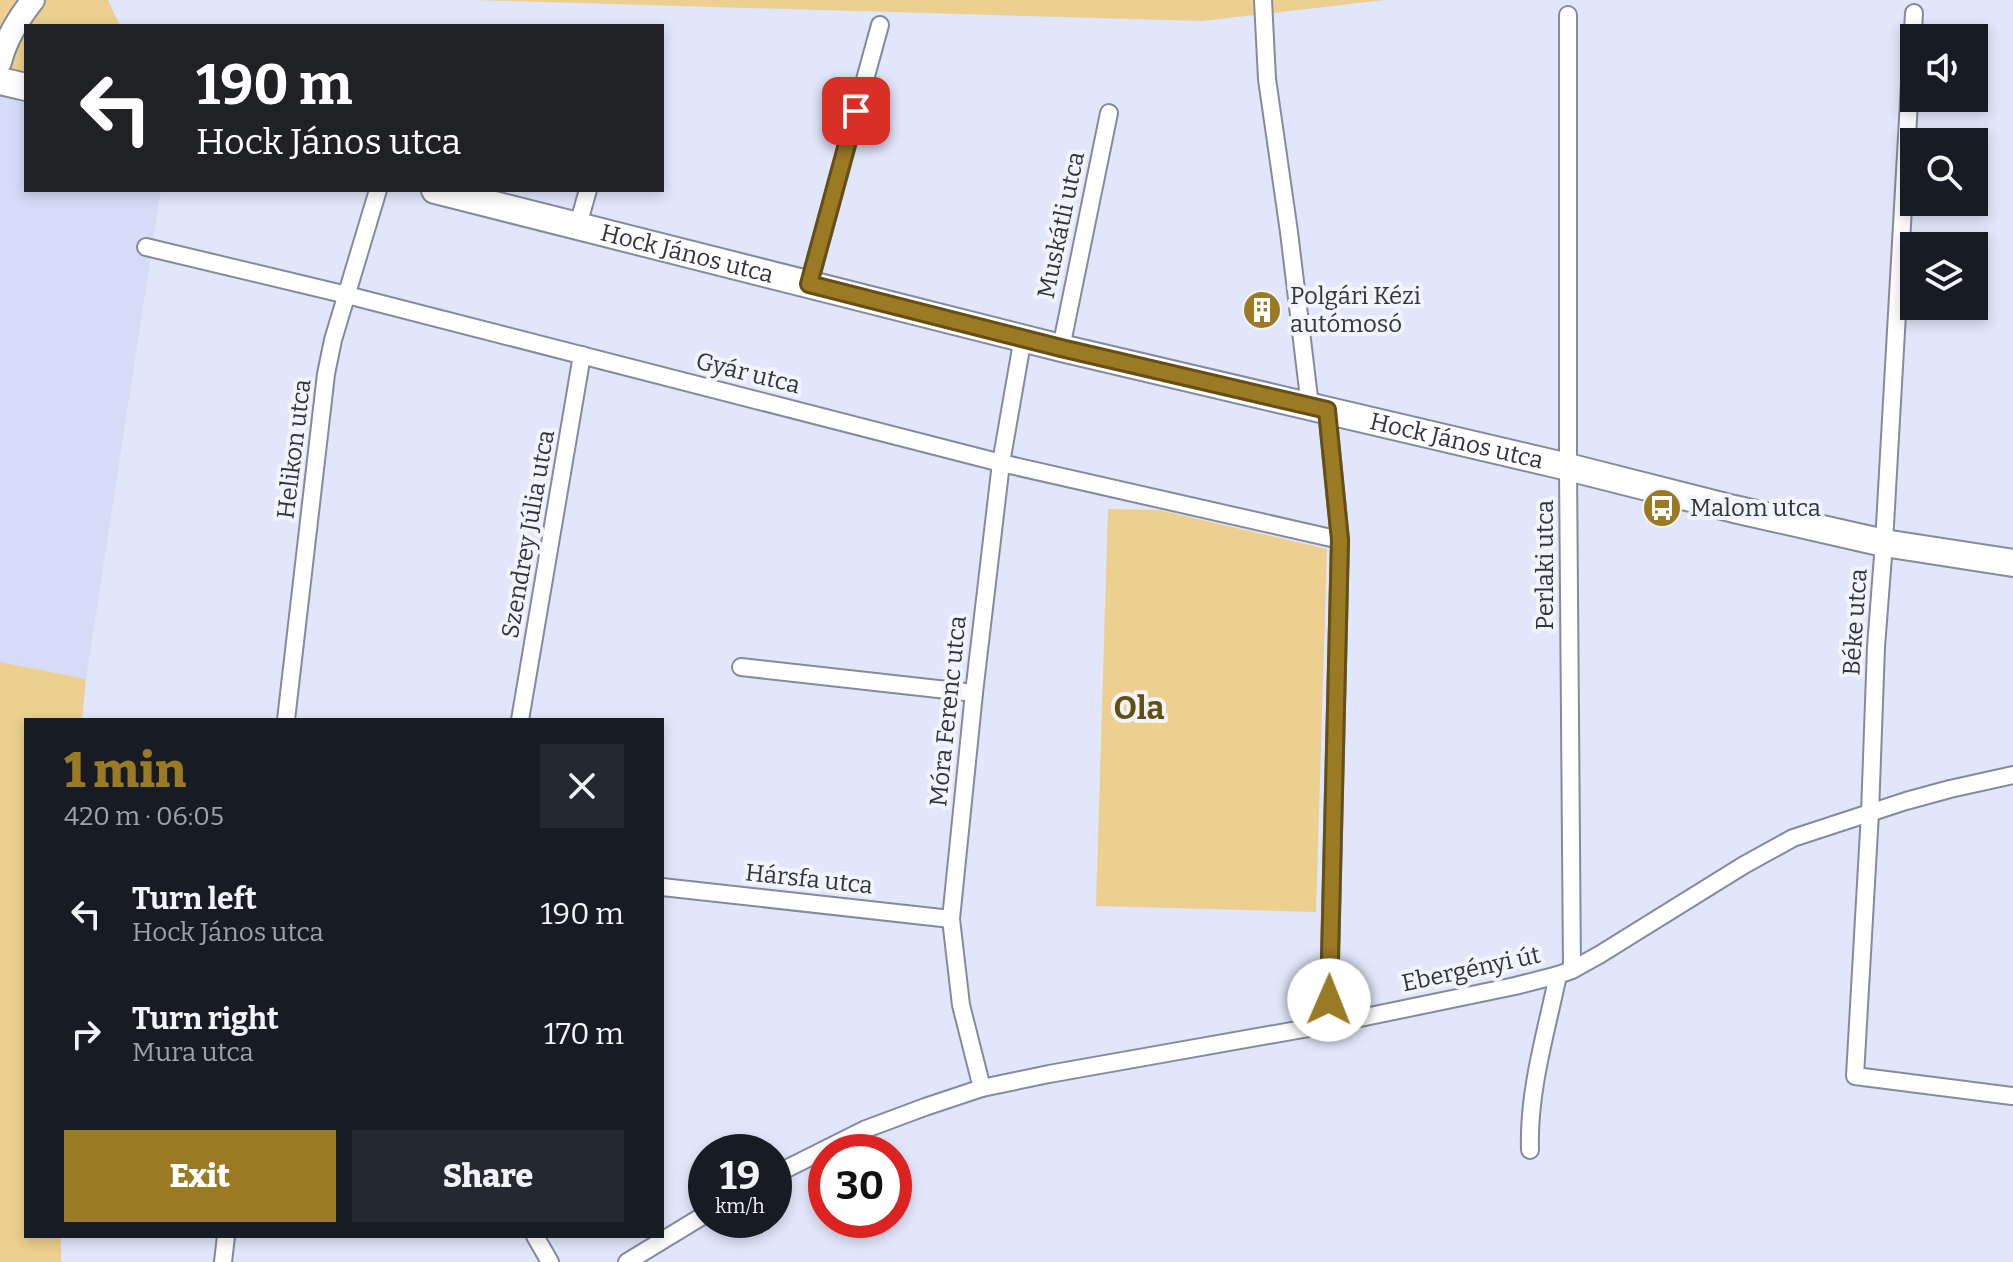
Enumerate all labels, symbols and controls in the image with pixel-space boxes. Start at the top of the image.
map controls [1900,24,1988,320]
button: sound [1900,24,1988,112]
text: 190 m [196,52,352,119]
icon: left [64,56,168,160]
pin [822,77,890,145]
icon: arrive [834,89,878,133]
text: Hock János utca [196,120,461,164]
button: search [1900,128,1988,216]
street label: Muskátli utca [1032,149,1090,301]
street label: Hock János utca [598,218,776,289]
button: layers [1900,232,1988,320]
place label: Polgári Kézi autómosó [1290,282,1421,338]
building icon: Polgári Kézi autómosó [1241,289,1283,331]
street label: Gyár utca [693,347,803,399]
street label: Helikon utca [272,377,316,521]
street label: Hock János utca [1367,407,1546,475]
street label: Szendrey Júlia utca [496,428,560,640]
bus stop icon: Malom utca [1641,487,1683,529]
place label: Malom utca [1690,494,1821,522]
street label: Perlaki utca [1531,500,1559,630]
street label: Béke utca [1837,568,1873,676]
street label: Móra Ferenc utca [924,614,972,808]
district label: Ola [1114,689,1165,727]
text: 1 min [64,742,186,800]
button: close [540,744,624,828]
text: 420 m · 06:05 [64,801,224,832]
street label: Hársfa utca [744,858,874,900]
text: Turn left [132,881,257,917]
icon: left [64,892,108,936]
text: 190 m [540,896,624,932]
text: Hock János utca [132,917,324,948]
street label: Ebergényi út [1399,941,1543,997]
position arrow [1287,958,1371,1042]
text: Turn right [132,1001,279,1037]
icon: right [64,1012,108,1056]
text: 170 m [544,1016,624,1052]
text: Mura utca [132,1037,254,1068]
button: Exit [64,1130,336,1222]
button: Share [352,1130,624,1222]
speed limit sign: 30 [808,1134,912,1238]
text: 19 [720,1152,760,1200]
text: km/h [715,1194,765,1218]

